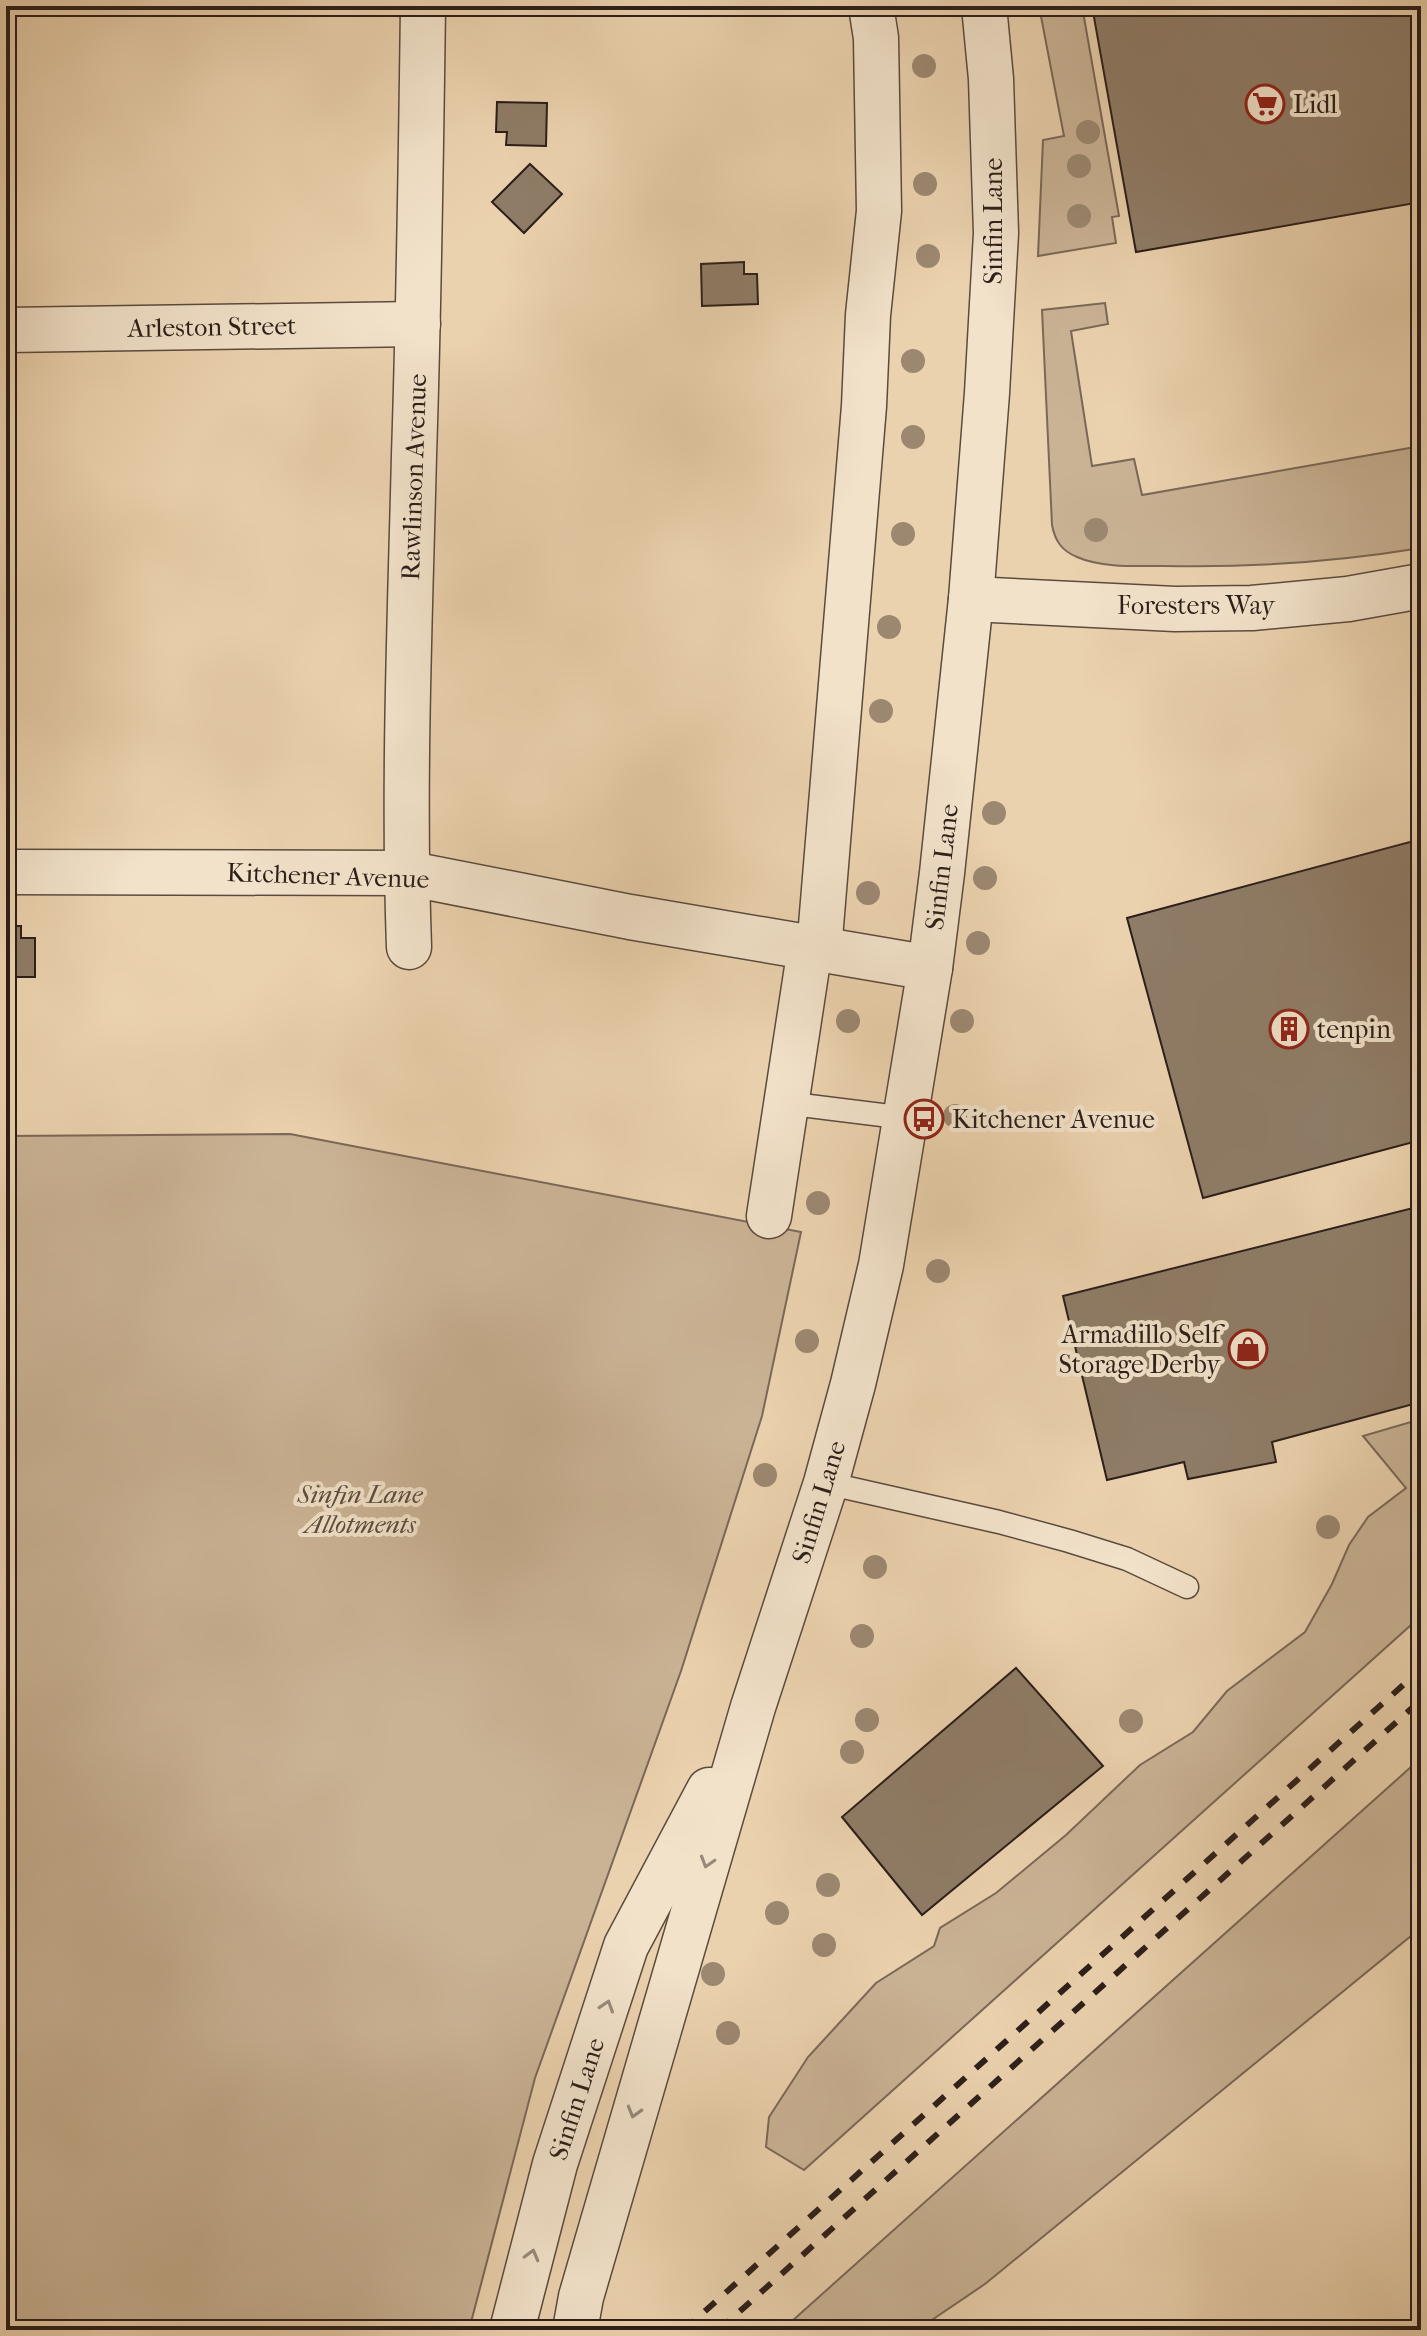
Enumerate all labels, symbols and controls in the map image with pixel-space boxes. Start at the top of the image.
supermarket icon: Lidl [1244,83,1286,125]
place label: Lidl [1293,89,1338,120]
street label: Sinfin Lane [978,157,1009,284]
street label: Arleston Street [126,310,297,344]
street label: Rawlinson Avenue [395,373,433,581]
street label: Foresters Way [1117,590,1276,621]
street label: Sinfin Lane [919,802,965,932]
street label: Kitchener Avenue [226,857,430,895]
building icon: tenpin [1268,1008,1310,1050]
place label: tenpin [1317,1014,1391,1045]
bus stop icon: Kitchener Avenue [903,1098,945,1140]
place label: Kitchener Avenue [952,1104,1155,1135]
place label: Armadillo Self Storage Derby [1058,1319,1225,1380]
shop icon: Armadillo Self Storage Derby [1227,1328,1269,1370]
street label: Sinfin Lane [786,1437,852,1567]
park label: Sinfin Lane Allotments [297,1479,424,1540]
one-way arrow [700,1855,716,1869]
one-way arrow [597,1999,613,2013]
street label: Sinfin Lane [543,2034,611,2164]
one-way arrow [627,2104,643,2118]
one-way arrow [522,2248,539,2262]

